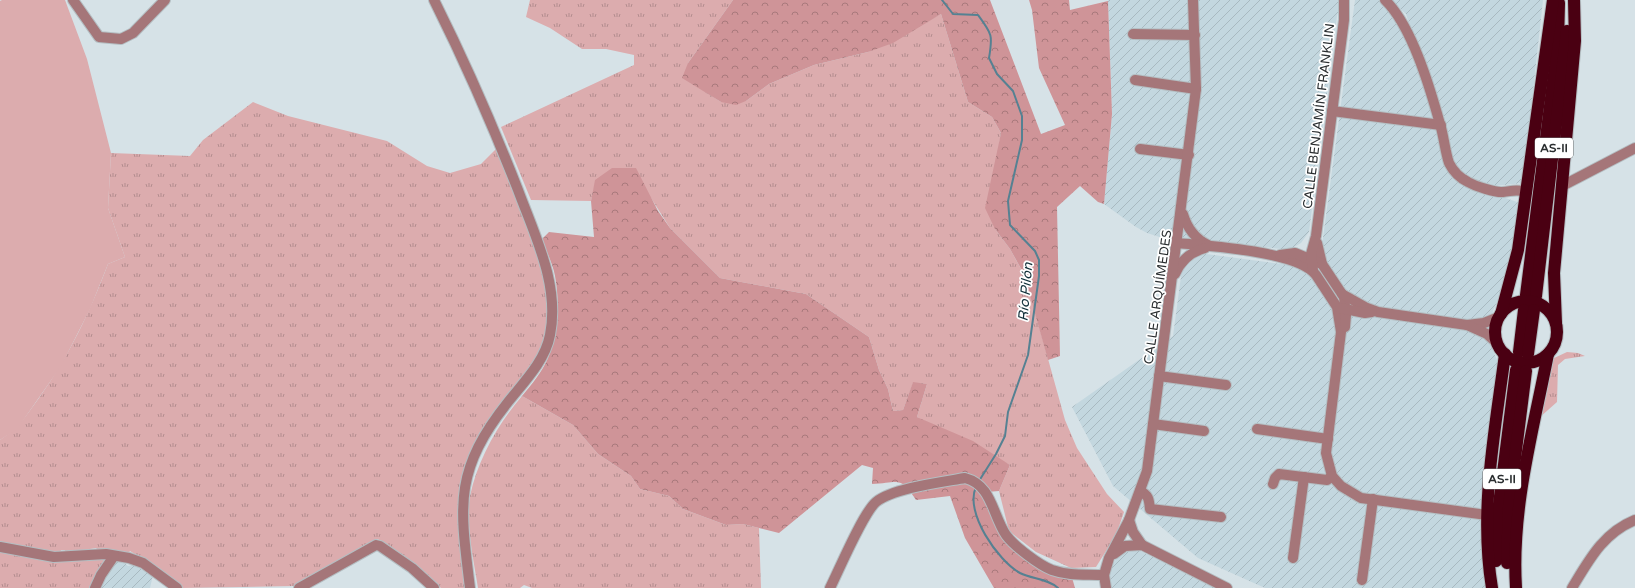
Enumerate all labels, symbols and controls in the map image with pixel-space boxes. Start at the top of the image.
street label: CALLE BENJAMÍN FRANKLIN [1300,23,1338,210]
road number: AS-II [1535,138,1573,158]
street label: CALLE ARQUÍMEDES [1141,229,1175,365]
water label: Río Pilón [1014,261,1037,322]
road number: AS-II [1483,469,1521,489]

